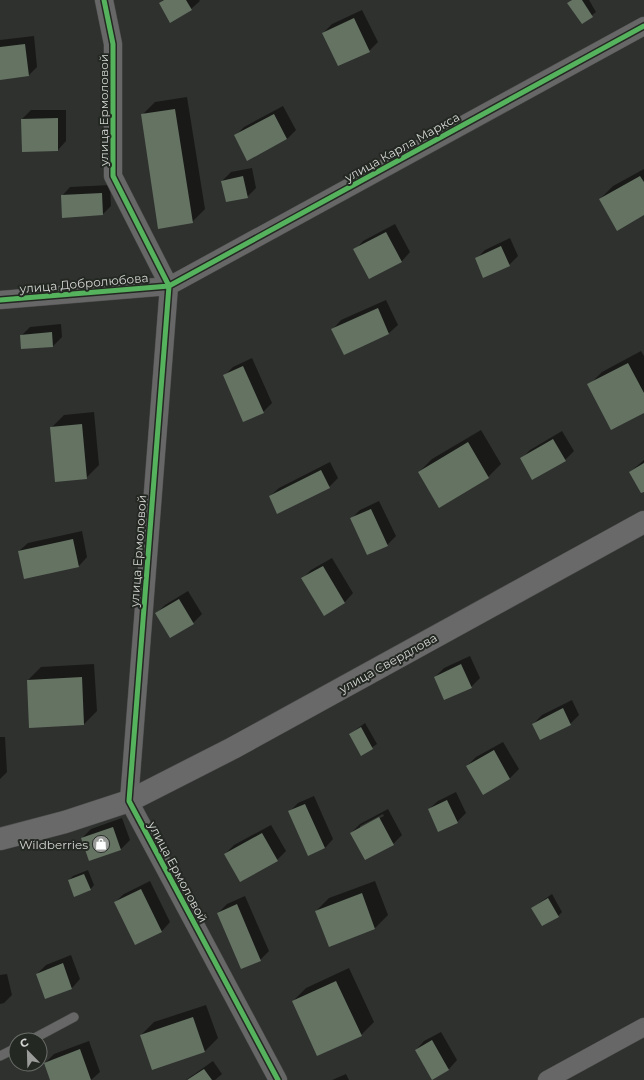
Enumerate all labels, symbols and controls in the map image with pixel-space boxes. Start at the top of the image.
street label: улица Ермоловой [96,54,111,167]
street label: улица Карла Маркса [341,109,462,185]
street label: улица Добролюбова [18,270,149,296]
street label: улица Ермоловой [127,494,149,609]
street label: улица Свердлова [336,630,439,697]
street label: улица Ермоловой [145,818,211,925]
shop icon: Wildberries [91,834,111,854]
place label: Wildberries [19,837,88,852]
north arrow [8,1032,48,1072]
text: С [18,1035,31,1051]

